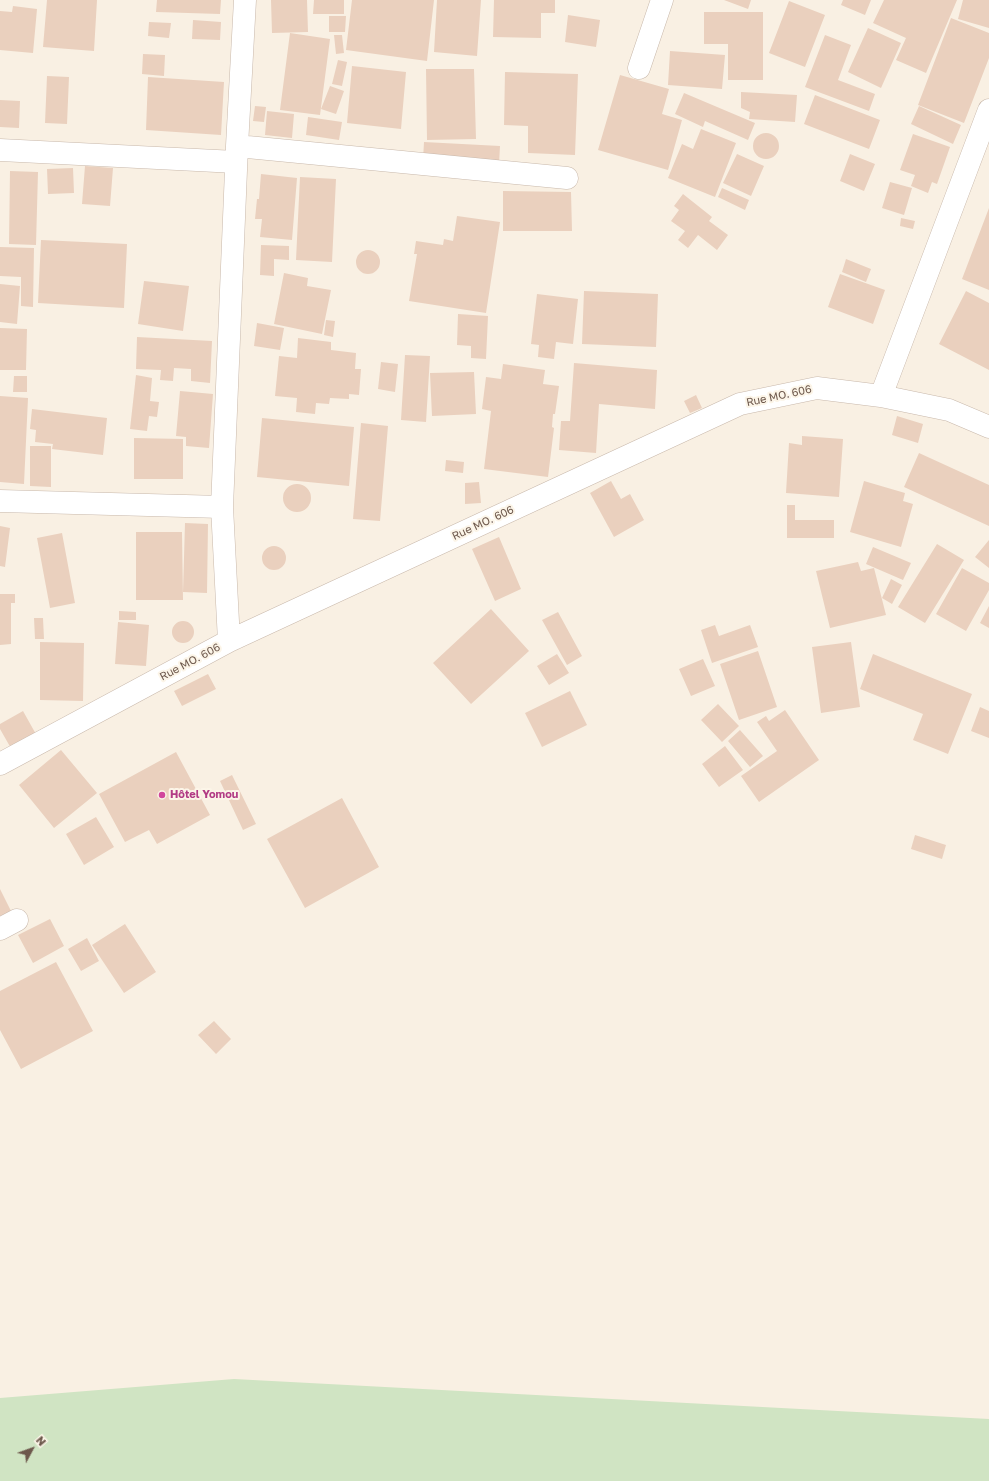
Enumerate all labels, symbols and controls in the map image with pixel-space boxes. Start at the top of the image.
street label: Rue MO. 606 [745,383,813,409]
street label: Rue MO. 606 [450,503,516,543]
street label: Rue MO. 606 [157,641,223,683]
place label: Hôtel Yomou [170,788,238,802]
marker: Hôtel Yomou [157,790,167,800]
north arrow [12,1429,52,1469]
text: N [34,1433,49,1448]

